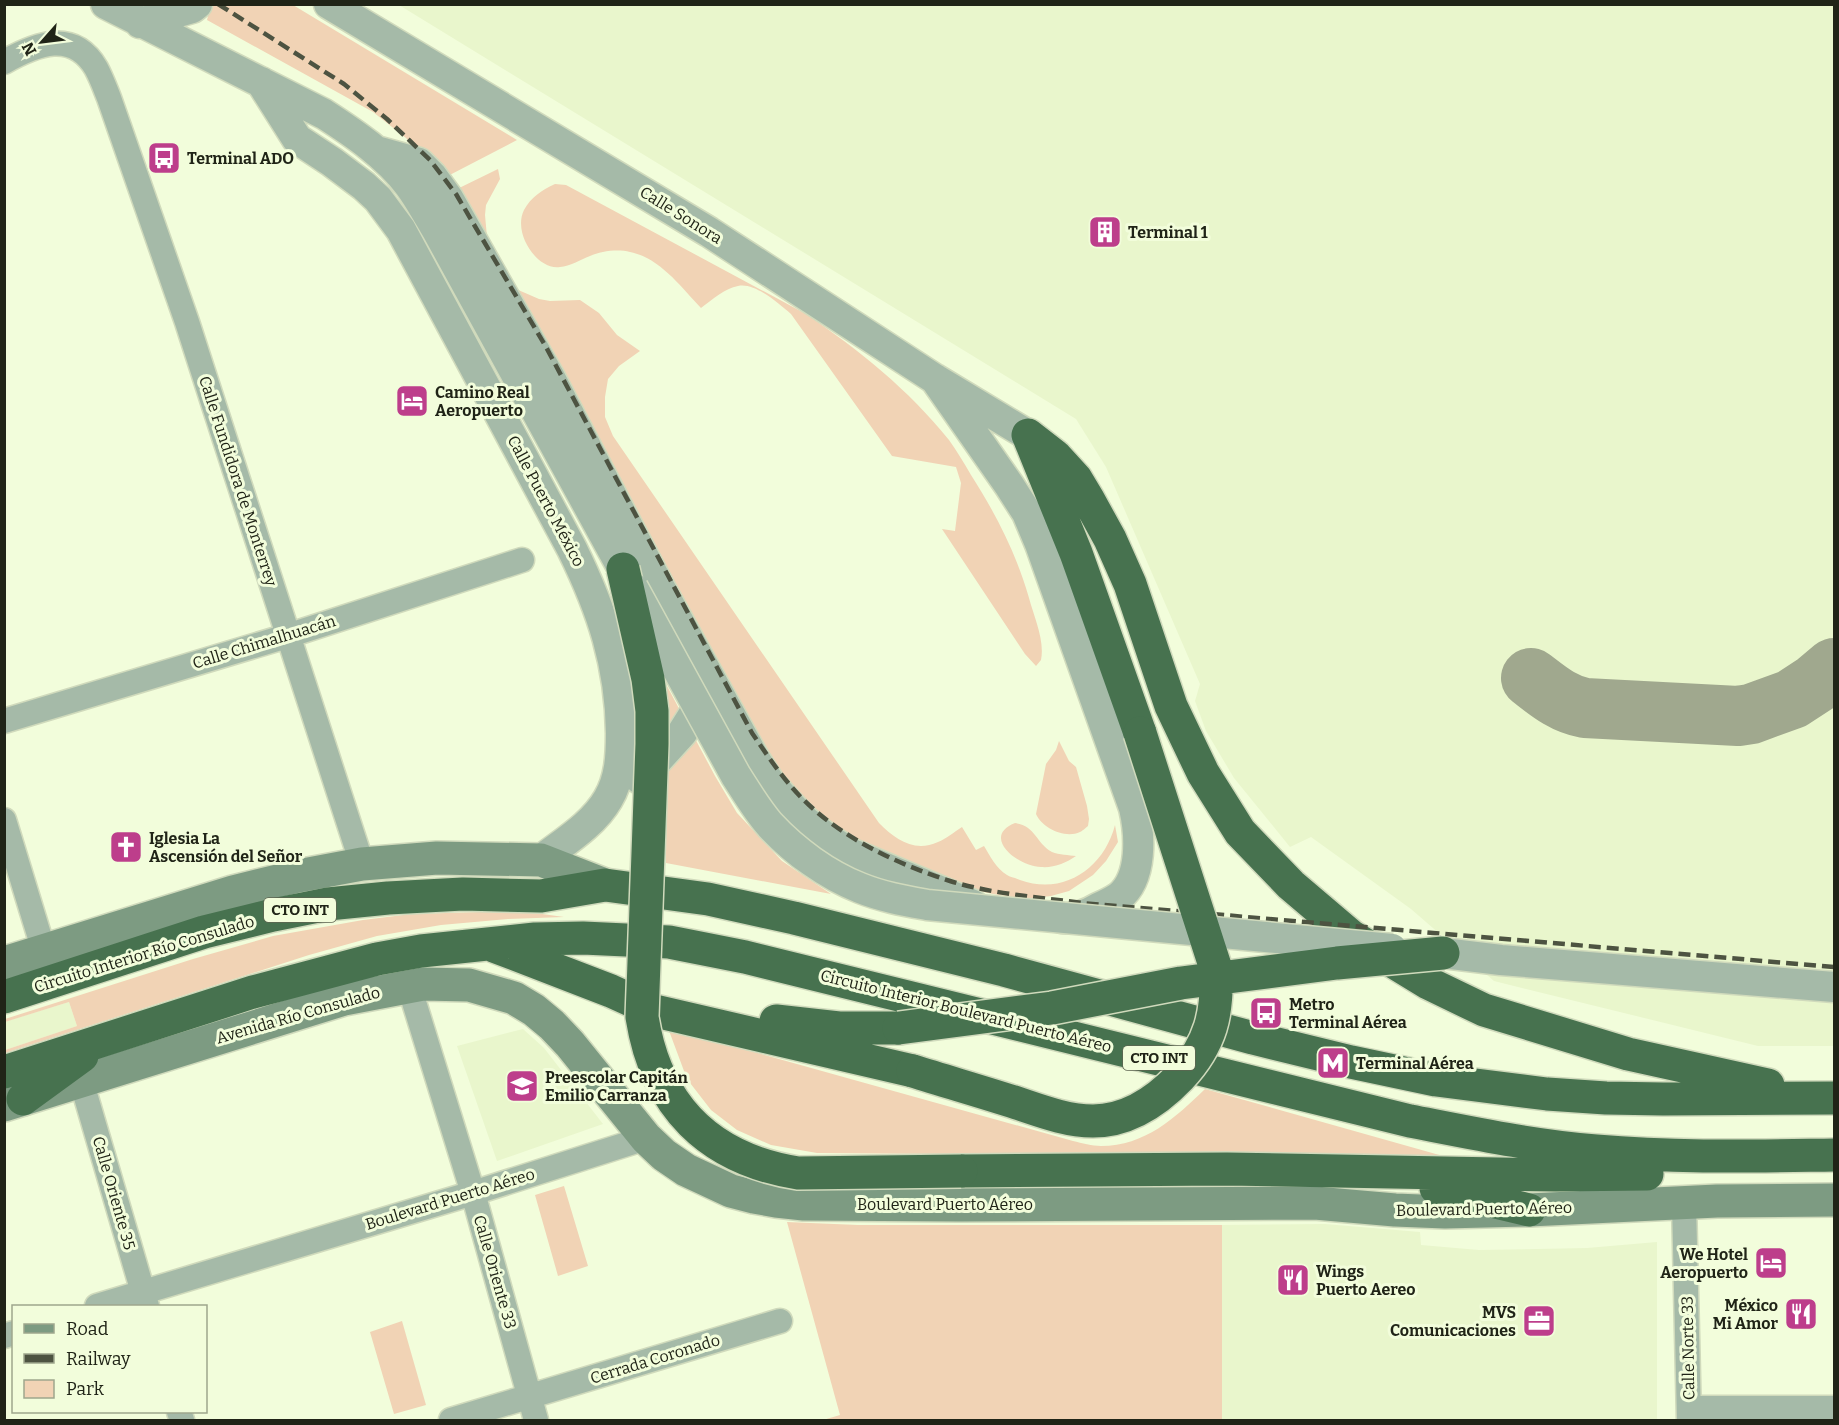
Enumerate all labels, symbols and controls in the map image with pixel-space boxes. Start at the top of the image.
north arrow [12,12,72,72]
text: N [18,39,40,59]
bus stop icon: Terminal ADO [146,140,182,176]
place label: Terminal ADO [187,149,294,168]
street label: Calle Sonora [636,182,726,248]
building icon: Terminal 1 [1087,214,1123,250]
place label: Terminal 1 [1128,223,1208,242]
street label: Calle Fundidora de Monterrey [195,374,281,589]
hotel icon: Camino Real Aeropuerto [394,383,430,419]
place label: Camino Real Aeropuerto [435,383,530,420]
street label: Calle Puerto México [503,432,589,570]
street label: Calle Chimalhuacán [190,611,338,673]
church icon: Iglesia La Ascensión del Señor [108,829,144,865]
place label: Iglesia La Ascensión del Señor [149,829,303,866]
road number: CTO INT [264,898,336,922]
street label: Circuito Interior Río Consulado [32,911,256,997]
street label: Circuito Interior Boulevard Puerto Aéreo [819,966,1113,1056]
street label: Avenida Río Consulado [214,982,382,1048]
bus stop icon: Metro Terminal Aérea [1248,995,1284,1031]
place label: Metro Terminal Aérea [1289,995,1407,1032]
metro station icon: Terminal Aérea [1315,1045,1351,1081]
road number: CTO INT [1123,1046,1195,1070]
place label: Terminal Aérea [1356,1054,1474,1073]
school or university icon: Preescolar Capitán Emilio Carranza [504,1068,540,1104]
place label: Preescolar Capitán Emilio Carranza [545,1068,689,1105]
street label: Calle Oriente 35 [89,1134,139,1252]
street label: Boulevard Puerto Aéreo [363,1164,537,1234]
street label: Boulevard Puerto Aéreo [857,1195,1033,1214]
street label: Boulevard Puerto Aéreo [1396,1198,1572,1220]
street label: Calle Oriente 33 [470,1213,520,1331]
place label: We Hotel Aeropuerto [1660,1245,1748,1282]
hotel icon: We Hotel Aeropuerto [1753,1245,1789,1281]
restaurant icon: Wings Puerto Aereo [1275,1262,1311,1298]
place label: Wings Puerto Aereo [1316,1262,1415,1299]
street label: Calle Norte 33 [1678,1296,1698,1400]
place label: México Mi Amor [1713,1296,1778,1333]
restaurant icon: México Mi Amor [1783,1296,1819,1332]
place label: MVS Comunicaciones [1390,1303,1516,1340]
office icon: MVS Comunicaciones [1521,1303,1557,1339]
legend [12,1305,207,1413]
text: Road [66,1318,109,1340]
street label: Cerrada Coronado [588,1330,722,1388]
text: Railway [66,1348,131,1370]
text: Park [66,1378,105,1400]

